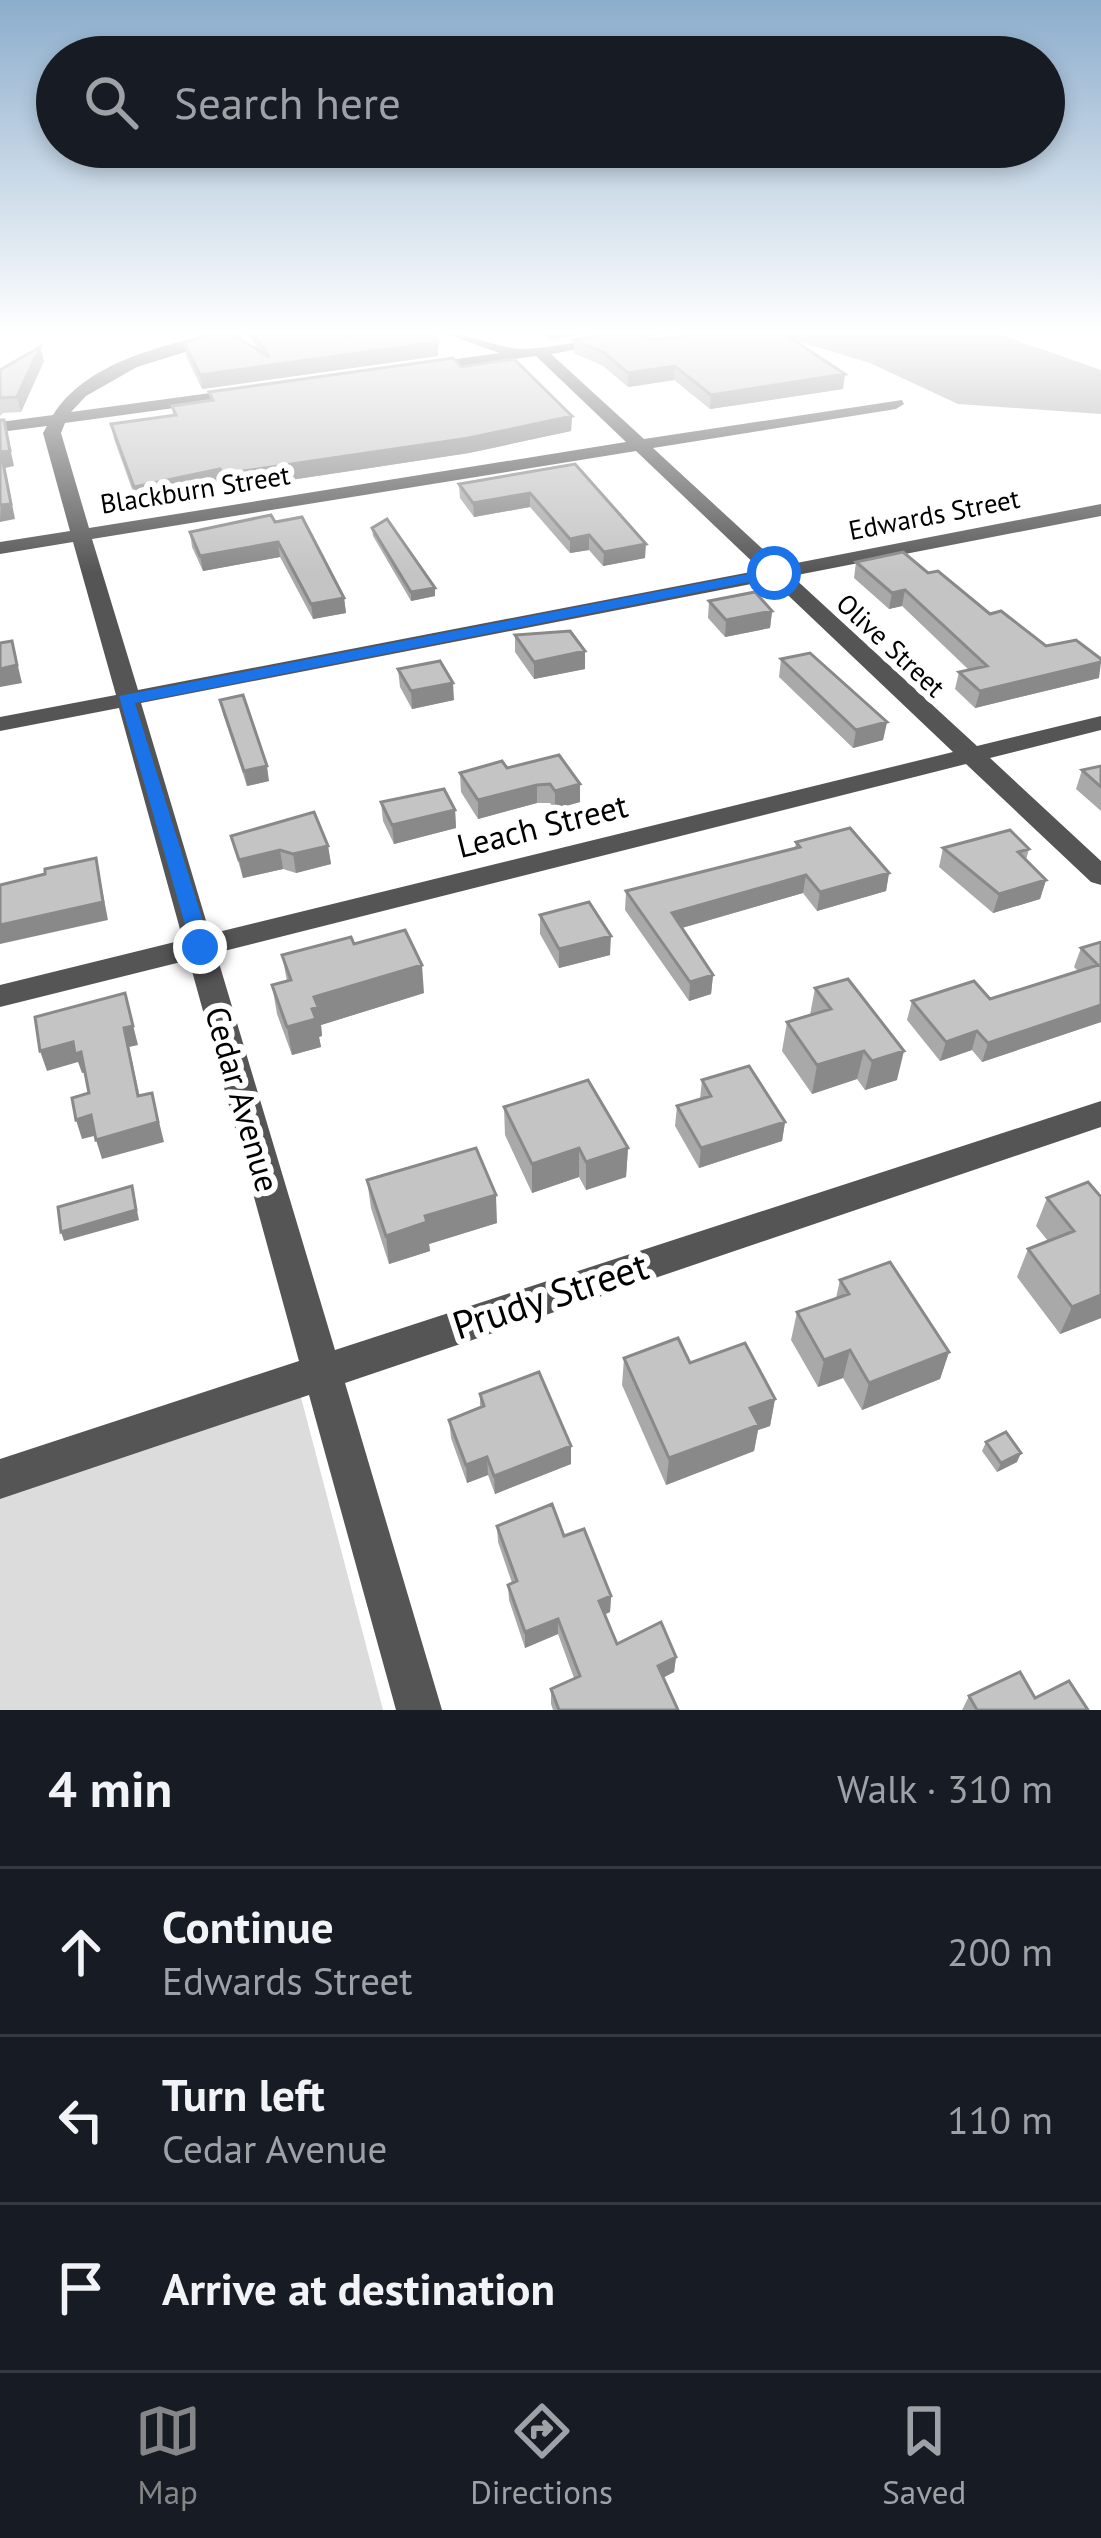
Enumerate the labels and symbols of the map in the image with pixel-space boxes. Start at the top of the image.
street label: Blackburn Street [98,457,292,521]
street label: Edwards Street [846,481,1022,547]
route start [747,546,801,600]
street label: Olive Street [830,586,952,704]
street label: Leach Street [452,783,632,867]
route end [173,920,227,974]
street label: Cedar Avenue [196,1001,290,1197]
street label: Prudy Street [446,1239,654,1351]

